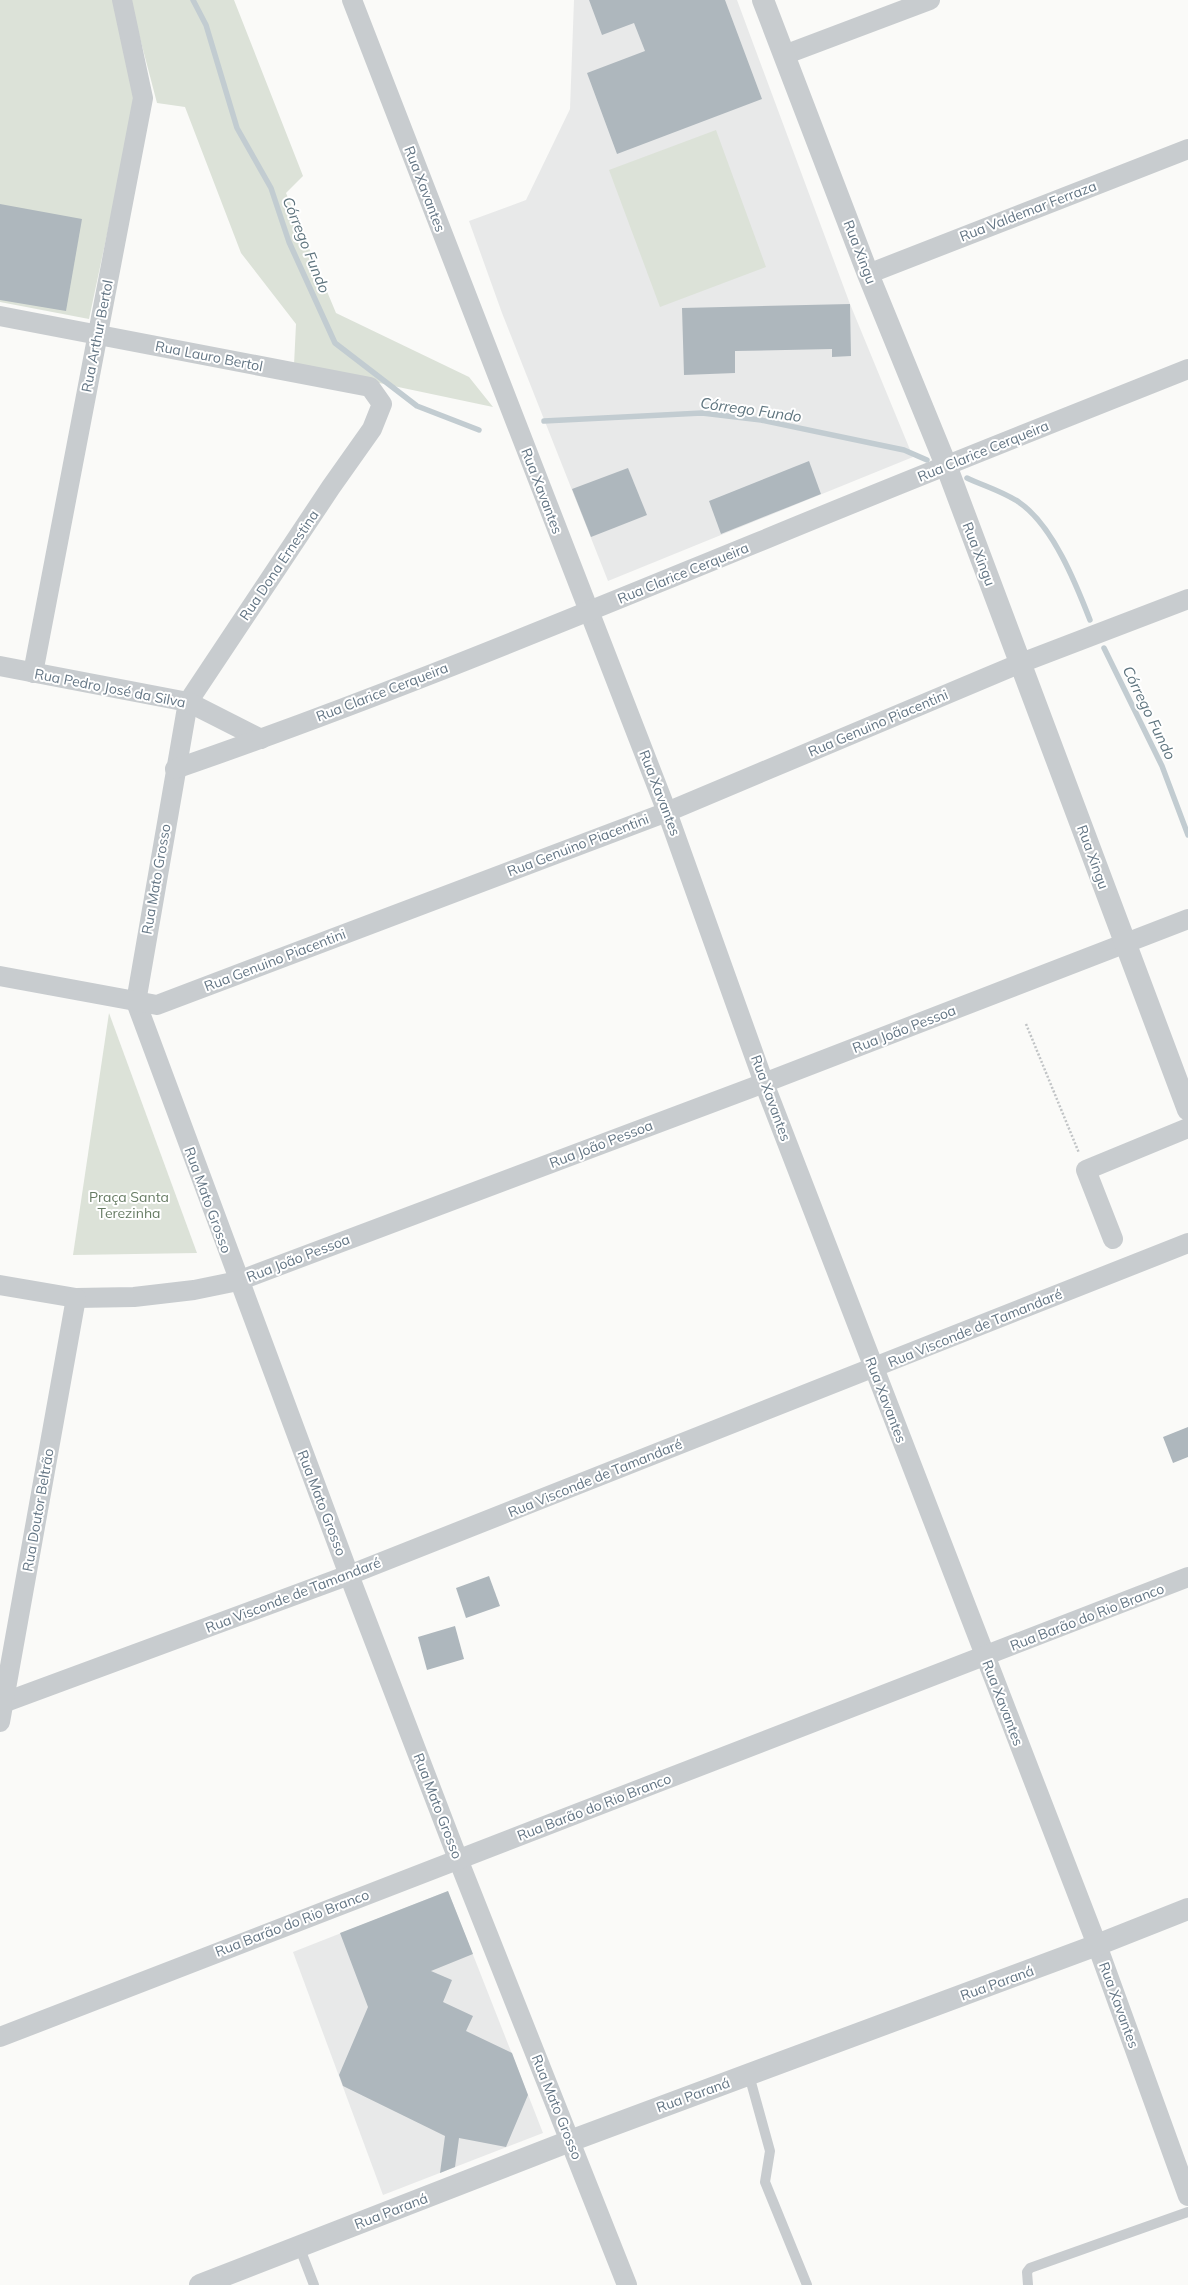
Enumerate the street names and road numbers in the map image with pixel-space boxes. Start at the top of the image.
street label: Rua Xavantes [400,143,450,235]
street label: Rua Valdemar Ferraza [957,177,1099,245]
street label: Rua Xingu [840,217,880,287]
street label: Rua Arthur Bertol [77,278,117,394]
street label: Rua Lauro Bertol [154,337,264,375]
street label: Rua Clarice Cerqueira [915,416,1051,486]
street label: Rua Xavantes [517,445,567,537]
street label: Rua Dona Ernestina [235,506,323,624]
street label: Rua Xingu [959,519,999,589]
street label: Rua Clarice Cerqueira [615,538,751,608]
street label: Rua Clarice Cerqueira [313,658,451,726]
street label: Rua Pedro José da Silva [33,665,187,711]
street label: Rua Genuino Piacentini [805,685,951,761]
street label: Rua Xavantes [635,747,685,839]
street label: Rua Genuino Piacentini [505,810,651,880]
street label: Rua Mato Grosso [137,822,175,936]
street label: Rua Xingu [1073,822,1113,892]
street label: Rua Genuino Piacentini [202,925,348,995]
street label: Rua João Pessoa [850,1001,958,1057]
street label: Rua Xavantes [747,1052,795,1144]
street label: Rua João Pessoa [547,1116,655,1172]
street label: Rua Mato Grosso [180,1144,236,1256]
street label: Rua João Pessoa [244,1230,352,1286]
street label: Rua Visconde de Tamandaré [885,1285,1065,1371]
street label: Rua Xavantes [861,1354,911,1446]
street label: Rua Visconde de Tamandaré [505,1435,685,1521]
street label: Rua Doutor Beltrão [18,1447,58,1573]
street label: Rua Mato Grosso [294,1448,350,1558]
street label: Rua Visconde de Tamandaré [203,1553,383,1637]
street label: Rua Barão do Rio Branco [1007,1579,1167,1655]
street label: Rua Xavantes [978,1657,1028,1749]
street label: Rua Mato Grosso [410,1751,466,1861]
street label: Rua Barão do Rio Branco [514,1769,674,1845]
street label: Rua Barão do Rio Branco [212,1885,372,1961]
street label: Rua Xavantes [1095,1959,1143,2051]
street label: Rua Paraná [958,1961,1036,2005]
street label: Rua Mato Grosso [528,2052,586,2162]
street label: Rua Paraná [654,2073,732,2117]
street label: Rua Paraná [352,2189,430,2233]

